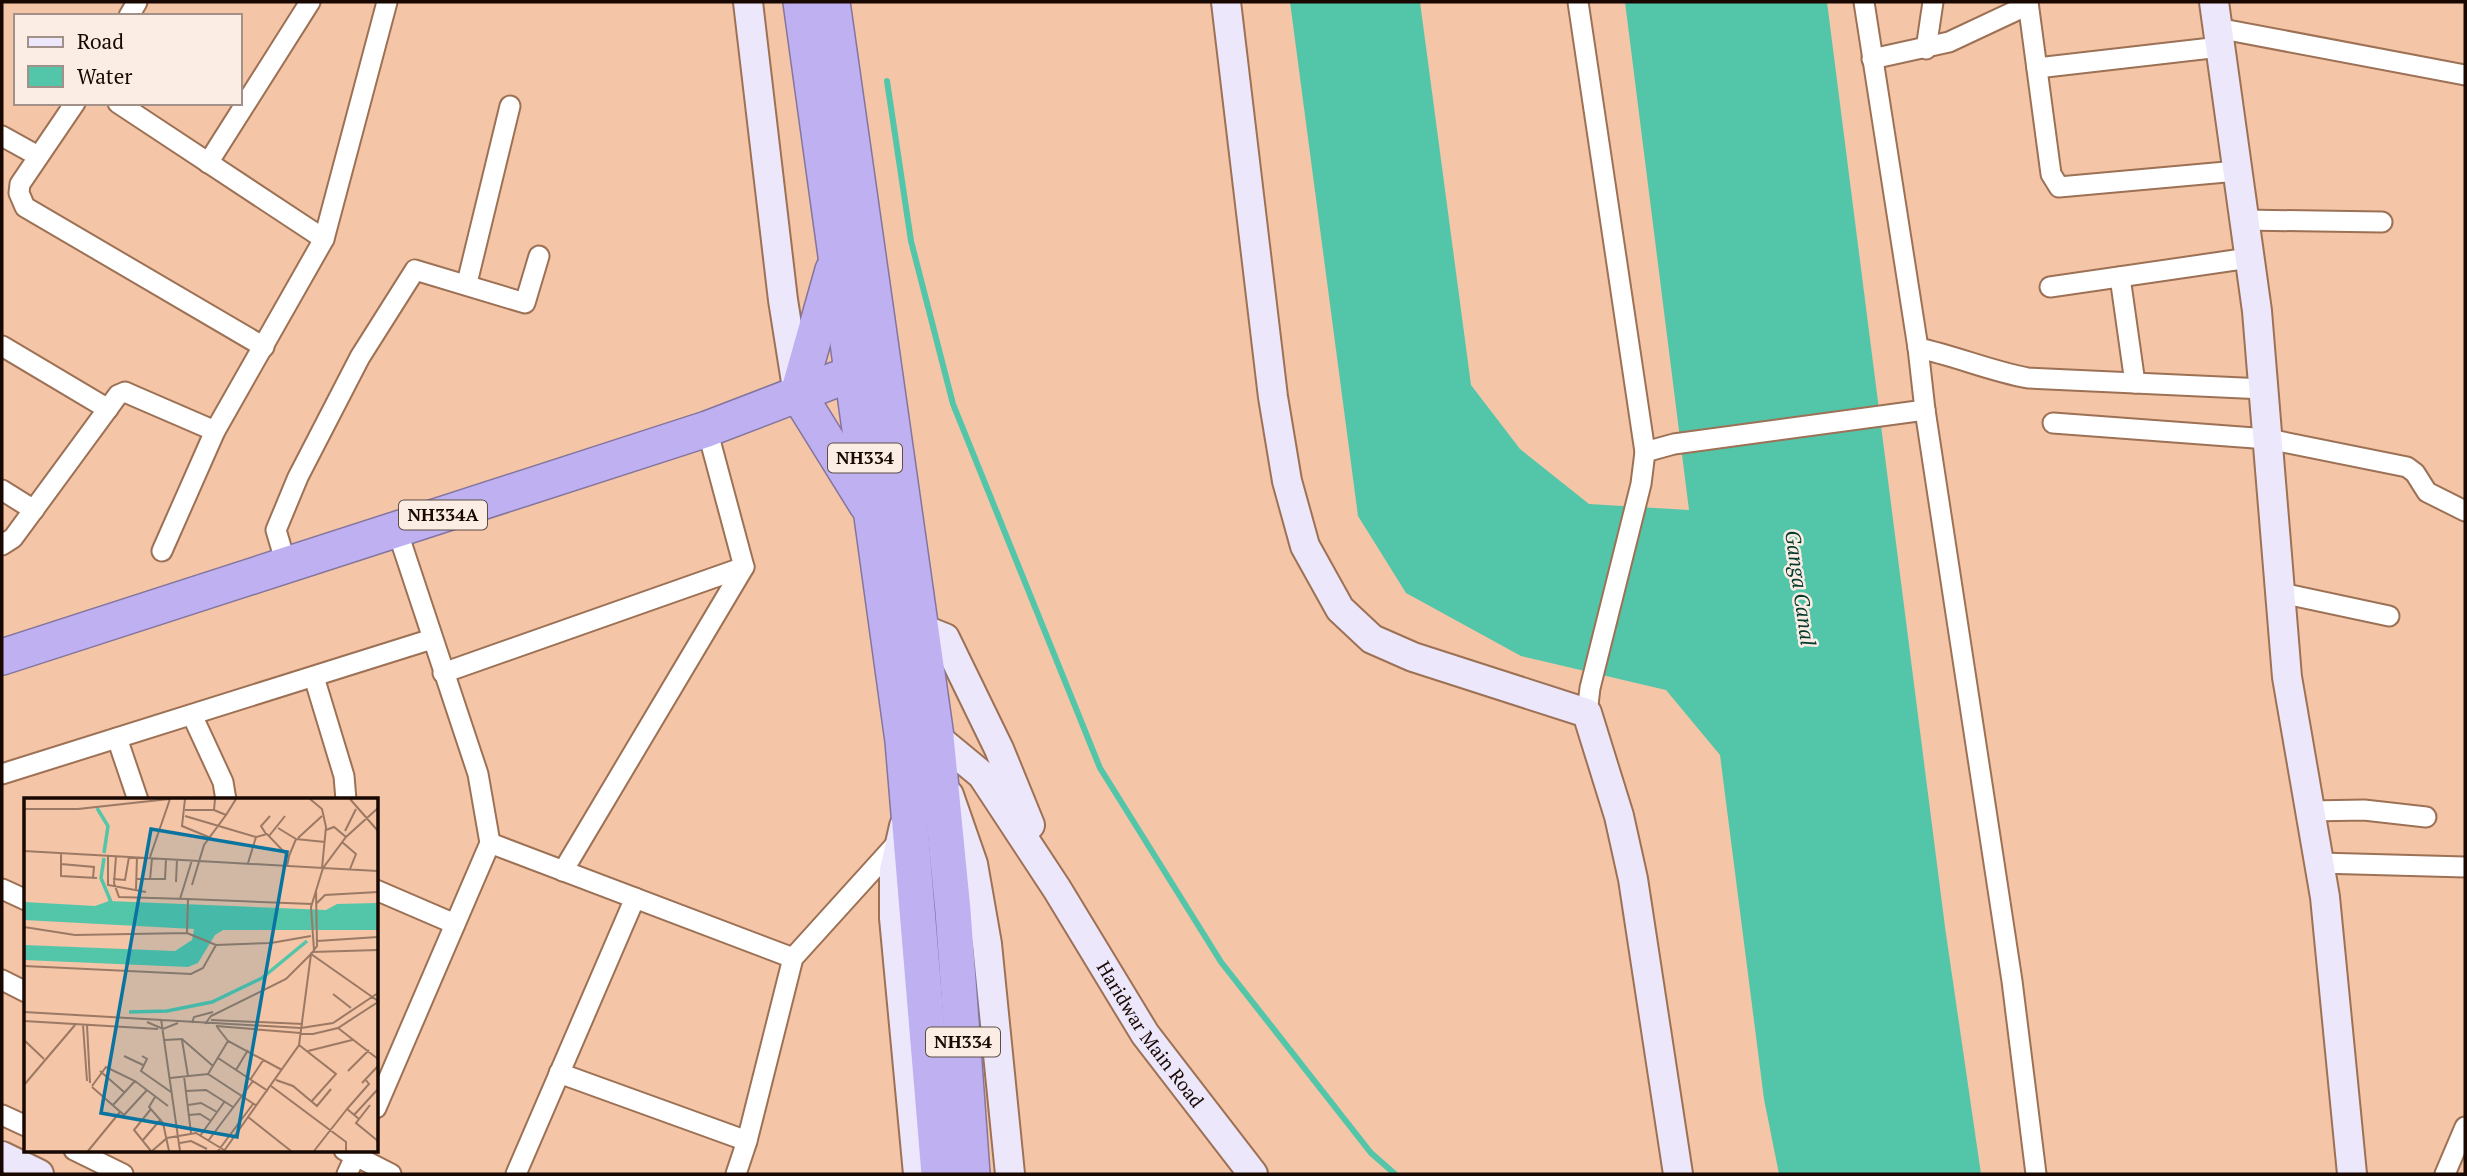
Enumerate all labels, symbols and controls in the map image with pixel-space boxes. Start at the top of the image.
legend [14,14,242,105]
text: Road [77,27,124,55]
text: Water [77,62,132,90]
road number: NH334 [828,444,902,472]
road number: NH334A [399,500,487,530]
water label: Ganga Canal [1779,528,1823,648]
inset map [24,798,378,1152]
street label: Haridwar Main Road [1092,956,1210,1113]
road number: NH334 [926,1028,1000,1056]

